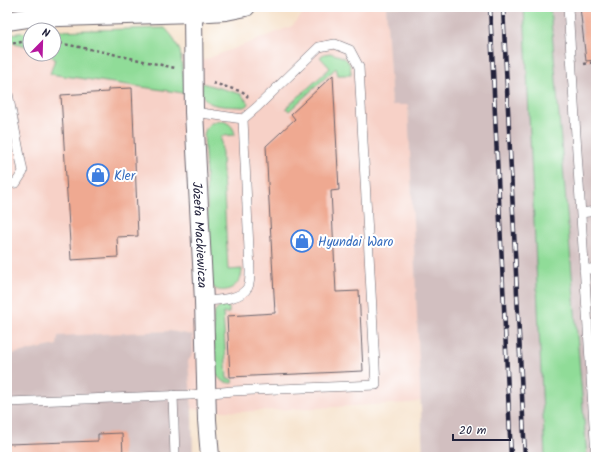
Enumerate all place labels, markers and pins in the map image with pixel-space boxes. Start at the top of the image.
shop icon: Kler [85,162,111,188]
place label: Kler [114,166,136,187]
shop icon: Hyundai Waro [289,228,315,254]
place label: Hyundai Waro [318,232,393,253]

